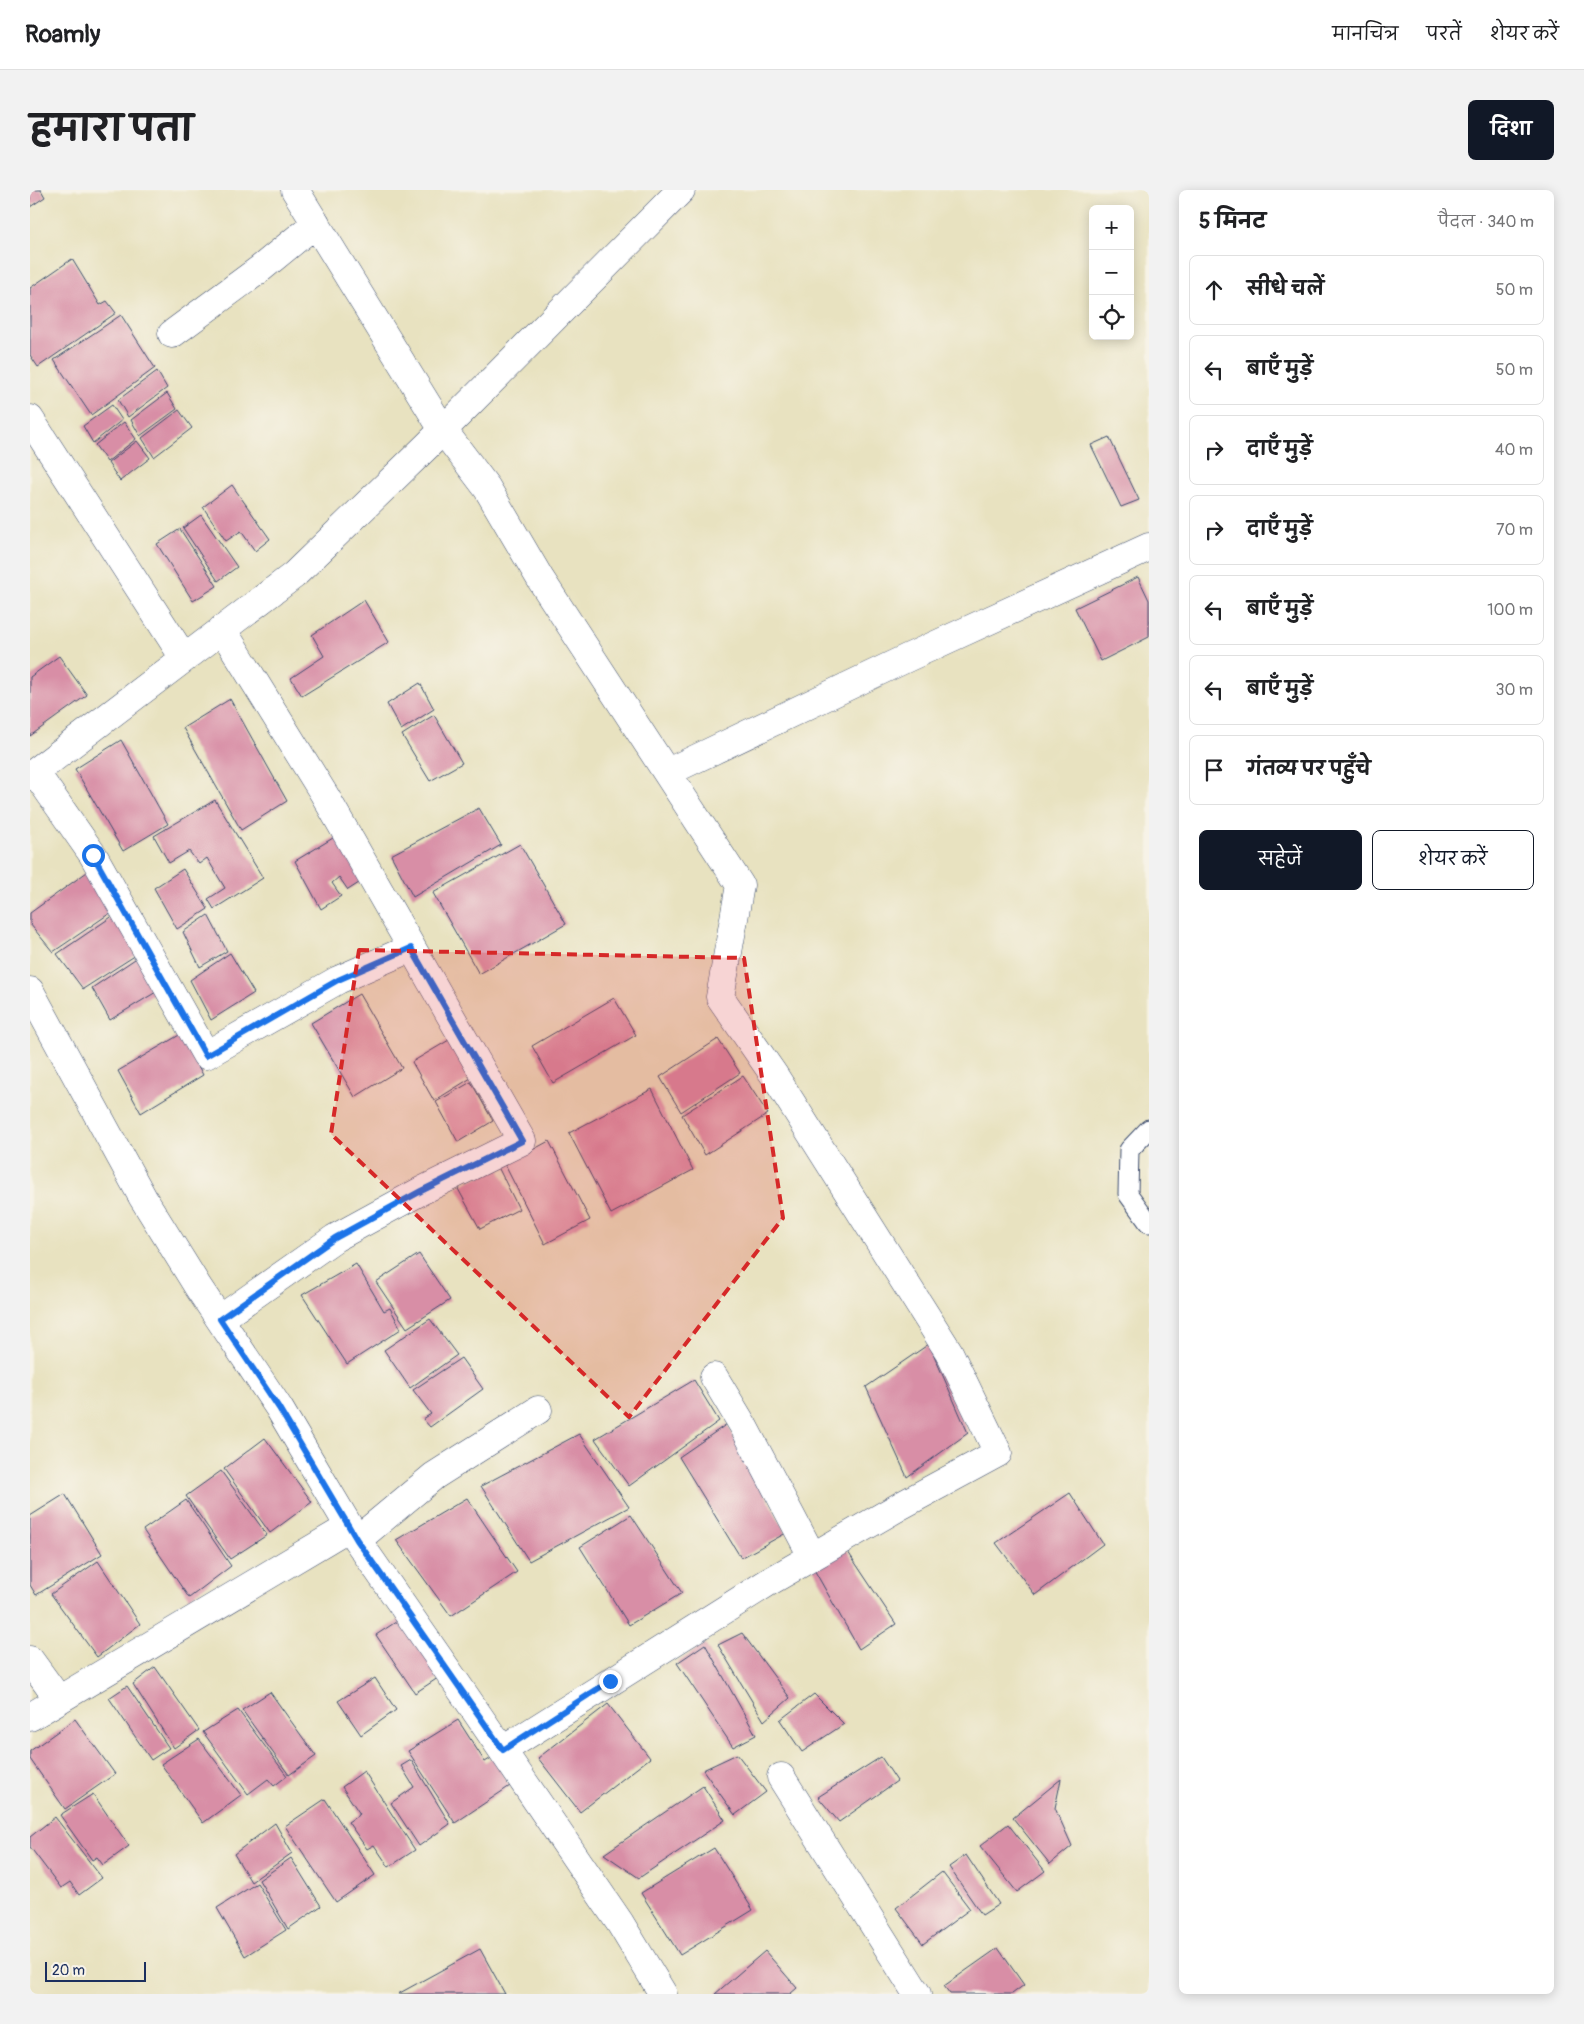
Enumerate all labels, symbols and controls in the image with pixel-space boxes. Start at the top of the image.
text: Roamly [25,20,100,49]
text: मानचित्र [1332,23,1398,46]
text: परतें [1426,23,1462,46]
text: शेयर करें [1490,23,1559,46]
button: दिशा [1468,100,1554,160]
text: हमारा पता [30,107,193,151]
map controls [1089,205,1134,340]
button: + [1089,205,1134,250]
text: 5 मिनट [1199,208,1266,235]
text: पैदल · 340 m [1438,212,1534,232]
button: − [1089,250,1134,295]
icon: ahead [1200,276,1228,304]
text: सीधे चलें [1247,277,1324,301]
text: 50 m [1496,280,1533,300]
button: locate [1089,295,1134,340]
icon: left [1200,356,1228,384]
text: बाएँ मुड़ें [1247,357,1313,381]
text: 50 m [1496,360,1533,380]
icon: right [1200,436,1228,464]
text: दाएँ मुड़ें [1247,437,1312,461]
text: 40 m [1495,440,1533,460]
icon: right [1200,516,1228,544]
text: दाएँ मुड़ें [1247,517,1312,541]
text: 70 m [1496,520,1533,540]
icon: left [1200,596,1228,624]
text: बाएँ मुड़ें [1247,597,1313,621]
text: 100 m [1487,600,1533,620]
icon: left [1200,676,1228,704]
text: बाएँ मुड़ें [1247,677,1313,701]
text: 30 m [1495,680,1533,700]
icon: arrive [1200,756,1228,784]
text: गंतव्य पर पहुँचे [1247,757,1371,781]
button: सहेजें [1199,830,1362,890]
button: शेयर करें [1372,830,1534,890]
route start [82,844,105,867]
route end [599,1670,622,1693]
scale bar [45,1959,146,1982]
text: 20 m [52,1962,85,1979]

